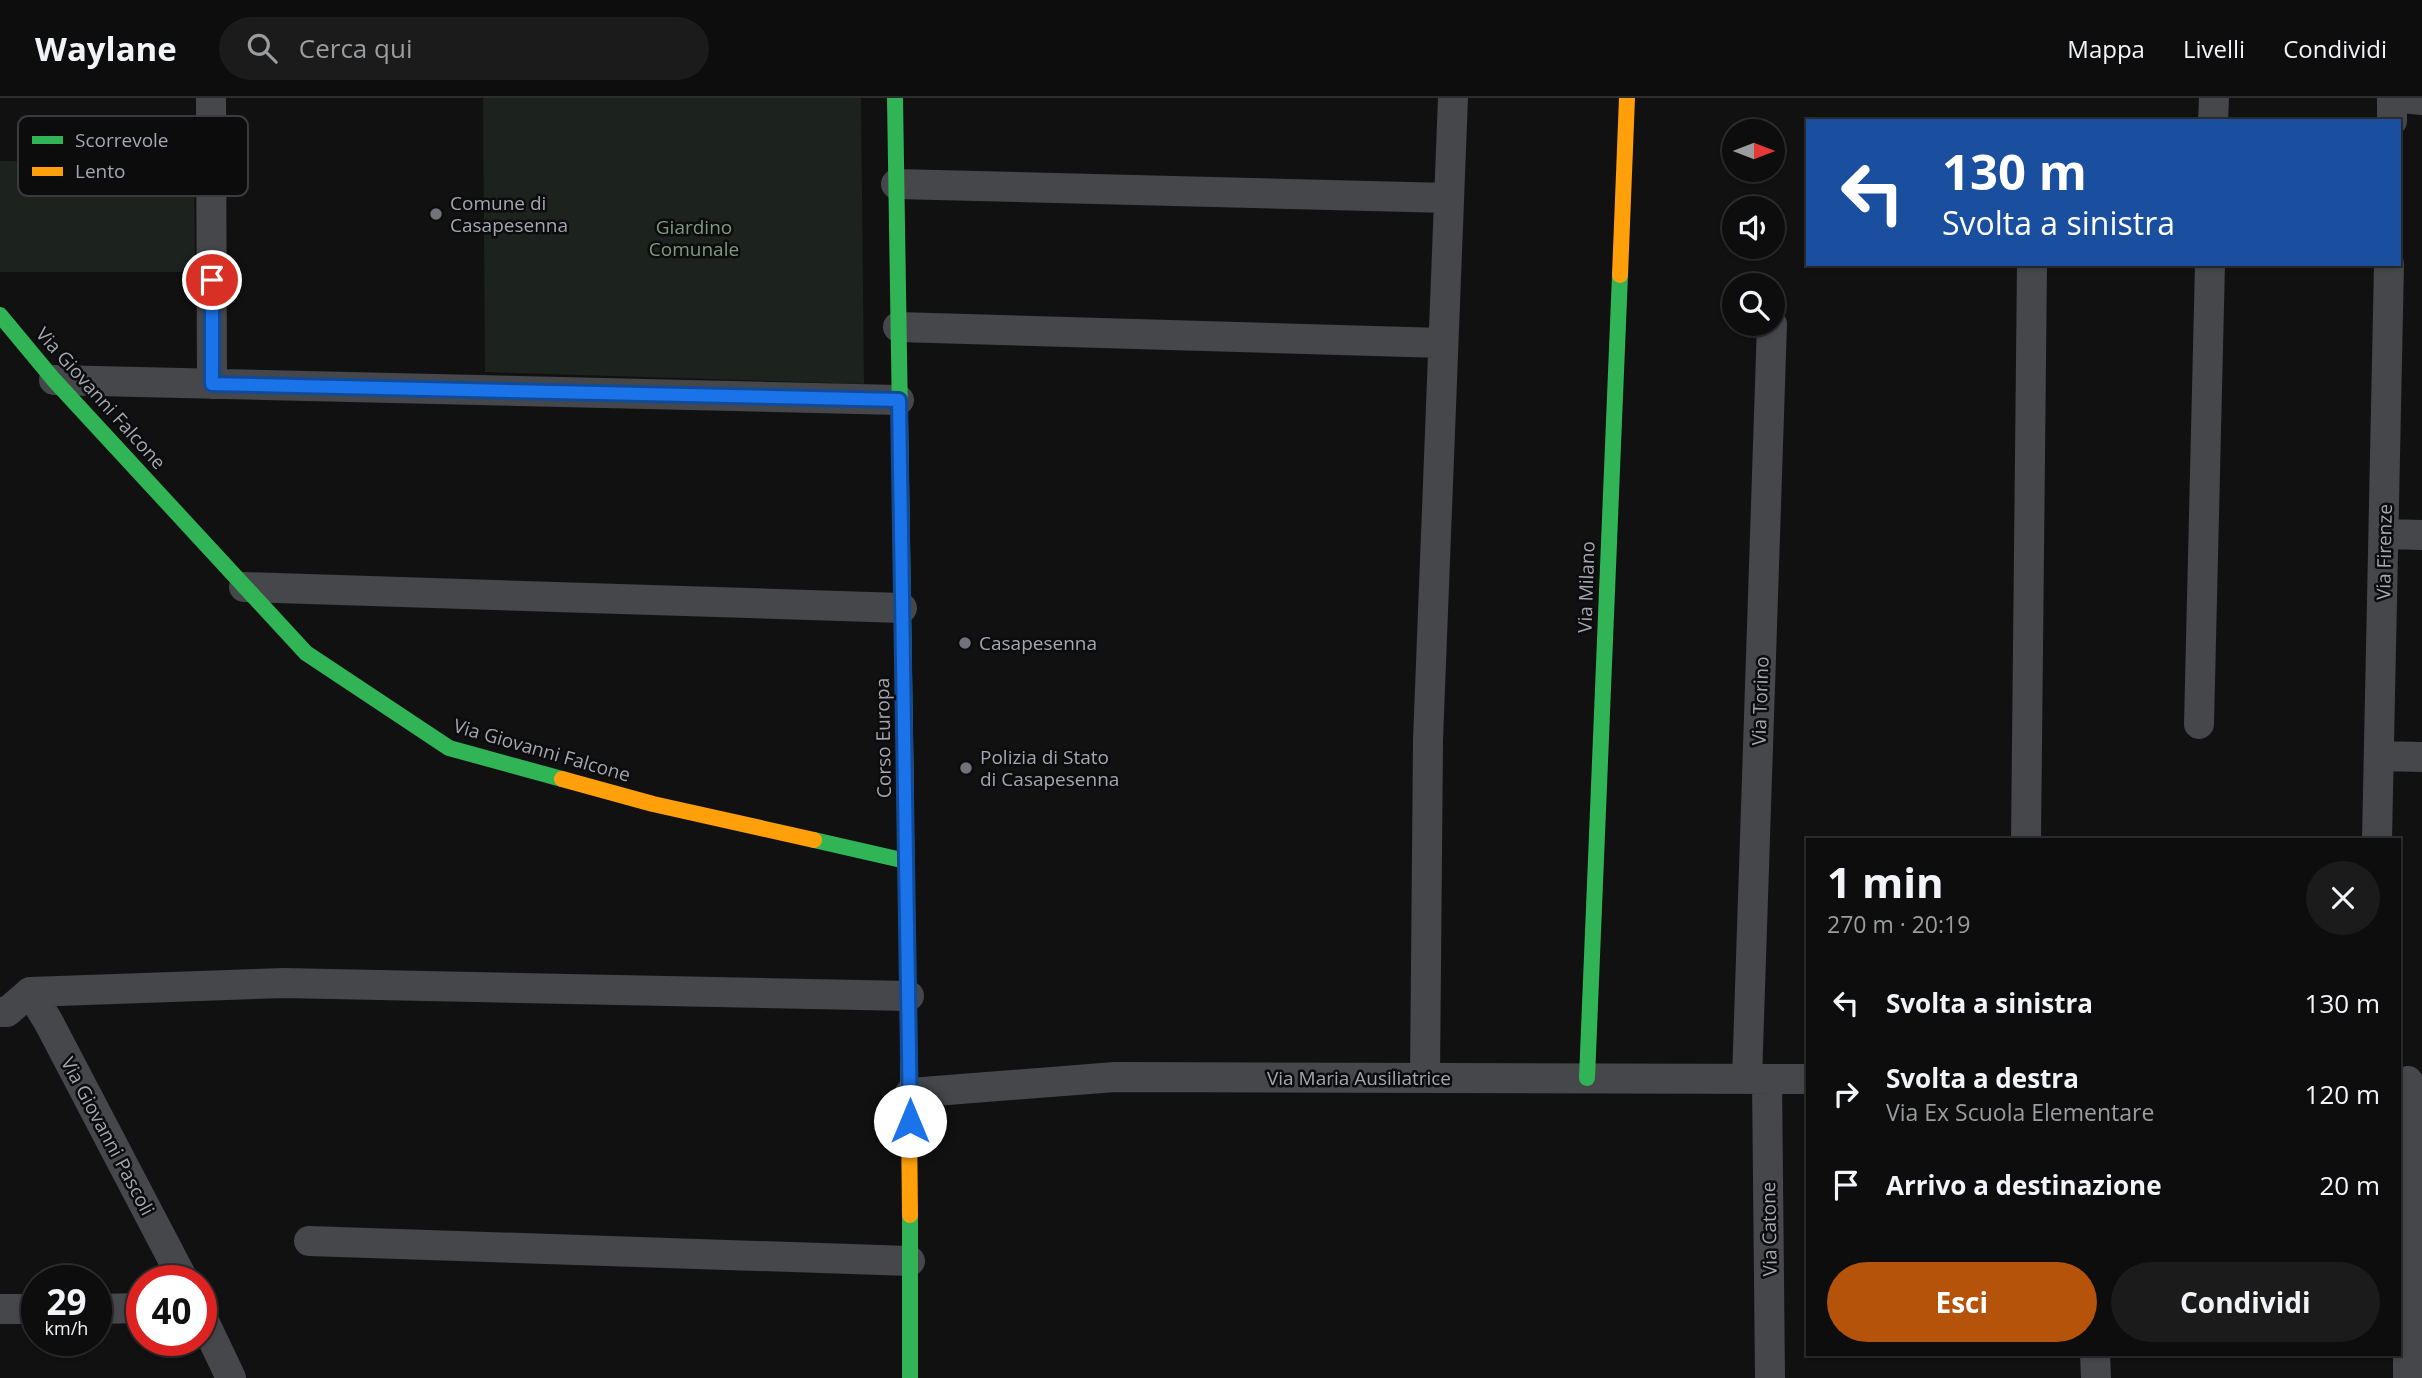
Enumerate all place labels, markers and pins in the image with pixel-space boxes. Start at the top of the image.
place label: Comune di Casapesenna [450,190,568,238]
marker: Comune di Casapesenna [428,206,444,222]
pin [182,250,242,310]
place label: Casapesenna [979,630,1097,656]
marker: Casapesenna [957,635,973,651]
place label: Polizia di Stato di Casapesenna [980,744,1119,792]
marker: Polizia di Stato di Casapesenna [958,760,974,776]

